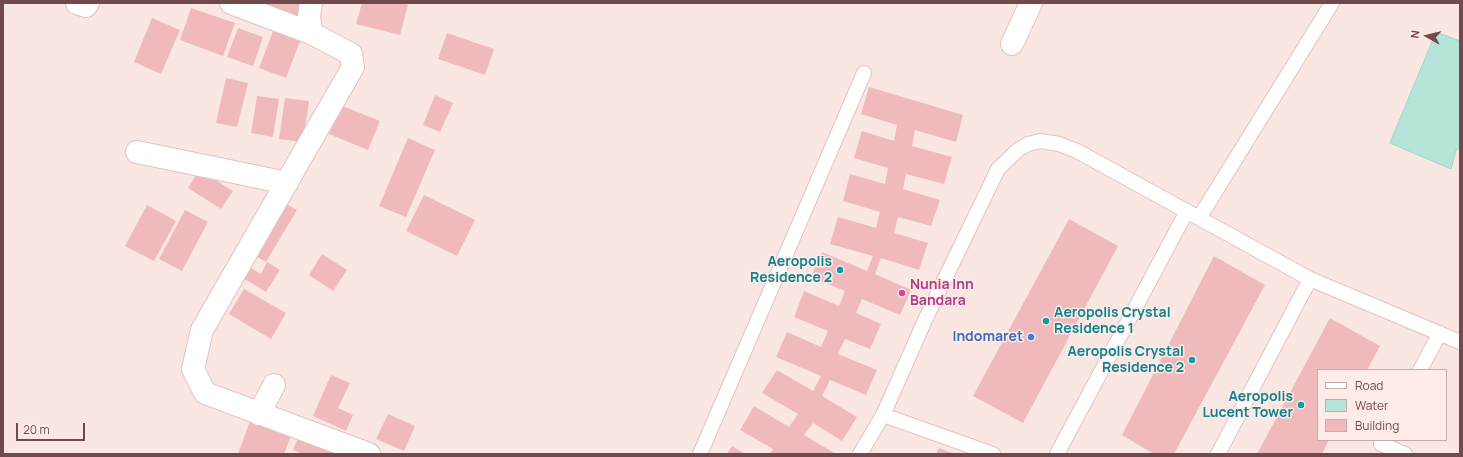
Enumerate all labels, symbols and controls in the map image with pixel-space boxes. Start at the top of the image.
north arrow [1407,16,1447,56]
text: N [1407,29,1423,39]
place label: Aeropolis Residence 2 [750,254,832,286]
marker: Aeropolis Residence 2 [835,265,845,275]
place label: Nunia Inn Bandara [910,277,974,310]
marker: Nunia Inn Bandara [897,288,907,298]
place label: Aeropolis Crystal Residence 1 [1054,305,1171,338]
marker: Aeropolis Crystal Residence 1 [1041,316,1051,326]
place label: Indomaret [953,329,1023,345]
marker: Indomaret [1026,332,1036,342]
place label: Aeropolis Crystal Residence 2 [1067,344,1184,376]
marker: Aeropolis Crystal Residence 2 [1187,355,1197,365]
legend [1317,369,1447,441]
text: Road [1355,377,1383,394]
place label: Aeropolis Lucent Tower [1202,389,1293,422]
text: Water [1355,397,1388,414]
marker: Aeropolis Lucent Tower [1296,400,1306,410]
scale bar [18,415,87,441]
text: Building [1355,417,1399,434]
text: 20 m [23,421,50,438]

